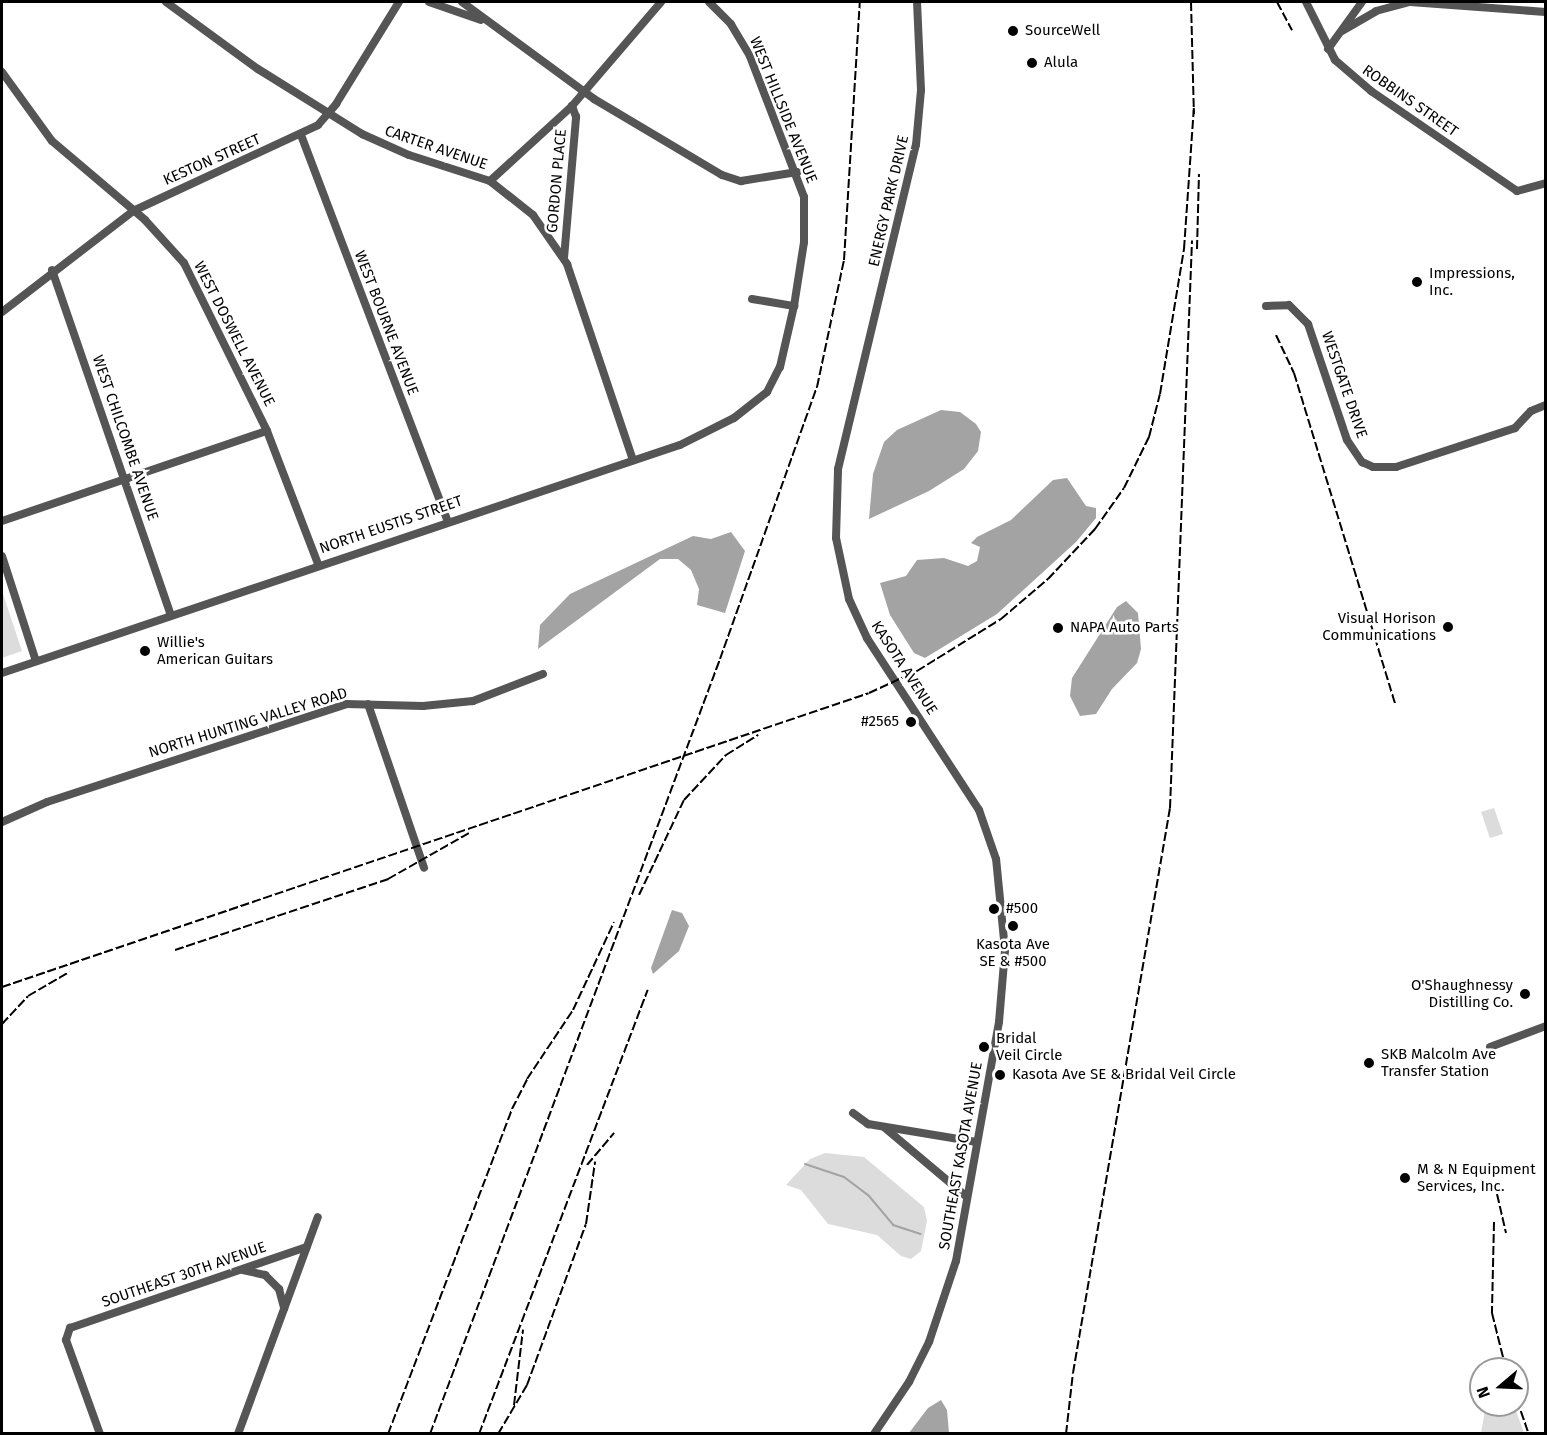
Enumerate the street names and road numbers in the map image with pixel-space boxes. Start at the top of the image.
street label: WEST HILLSIDE AVENUE [745,34,821,186]
street label: ROBBINS STREET [1359,61,1461,141]
street label: CARTER AVENUE [382,122,490,174]
street label: GORDON PLACE [543,128,571,234]
street label: KESTON STREET [160,130,264,190]
street label: ENERGY PARK DRIVE [865,134,913,268]
street label: WEST BOURNE AVENUE [350,248,422,398]
street label: WEST DOSWELL AVENUE [190,259,278,409]
street label: WESTGATE DRIVE [1317,329,1371,441]
street label: WEST CHILCOMBE AVENUE [88,353,162,523]
street label: NORTH EUSTIS STREET [317,492,465,558]
street label: KASOTA AVENUE [867,618,941,718]
street label: NORTH HUNTING VALLEY ROAD [146,684,350,762]
street label: SOUTHEAST KASOTA AVENUE [936,1061,986,1251]
street label: SOUTHEAST 30TH AVENUE [99,1238,269,1312]

